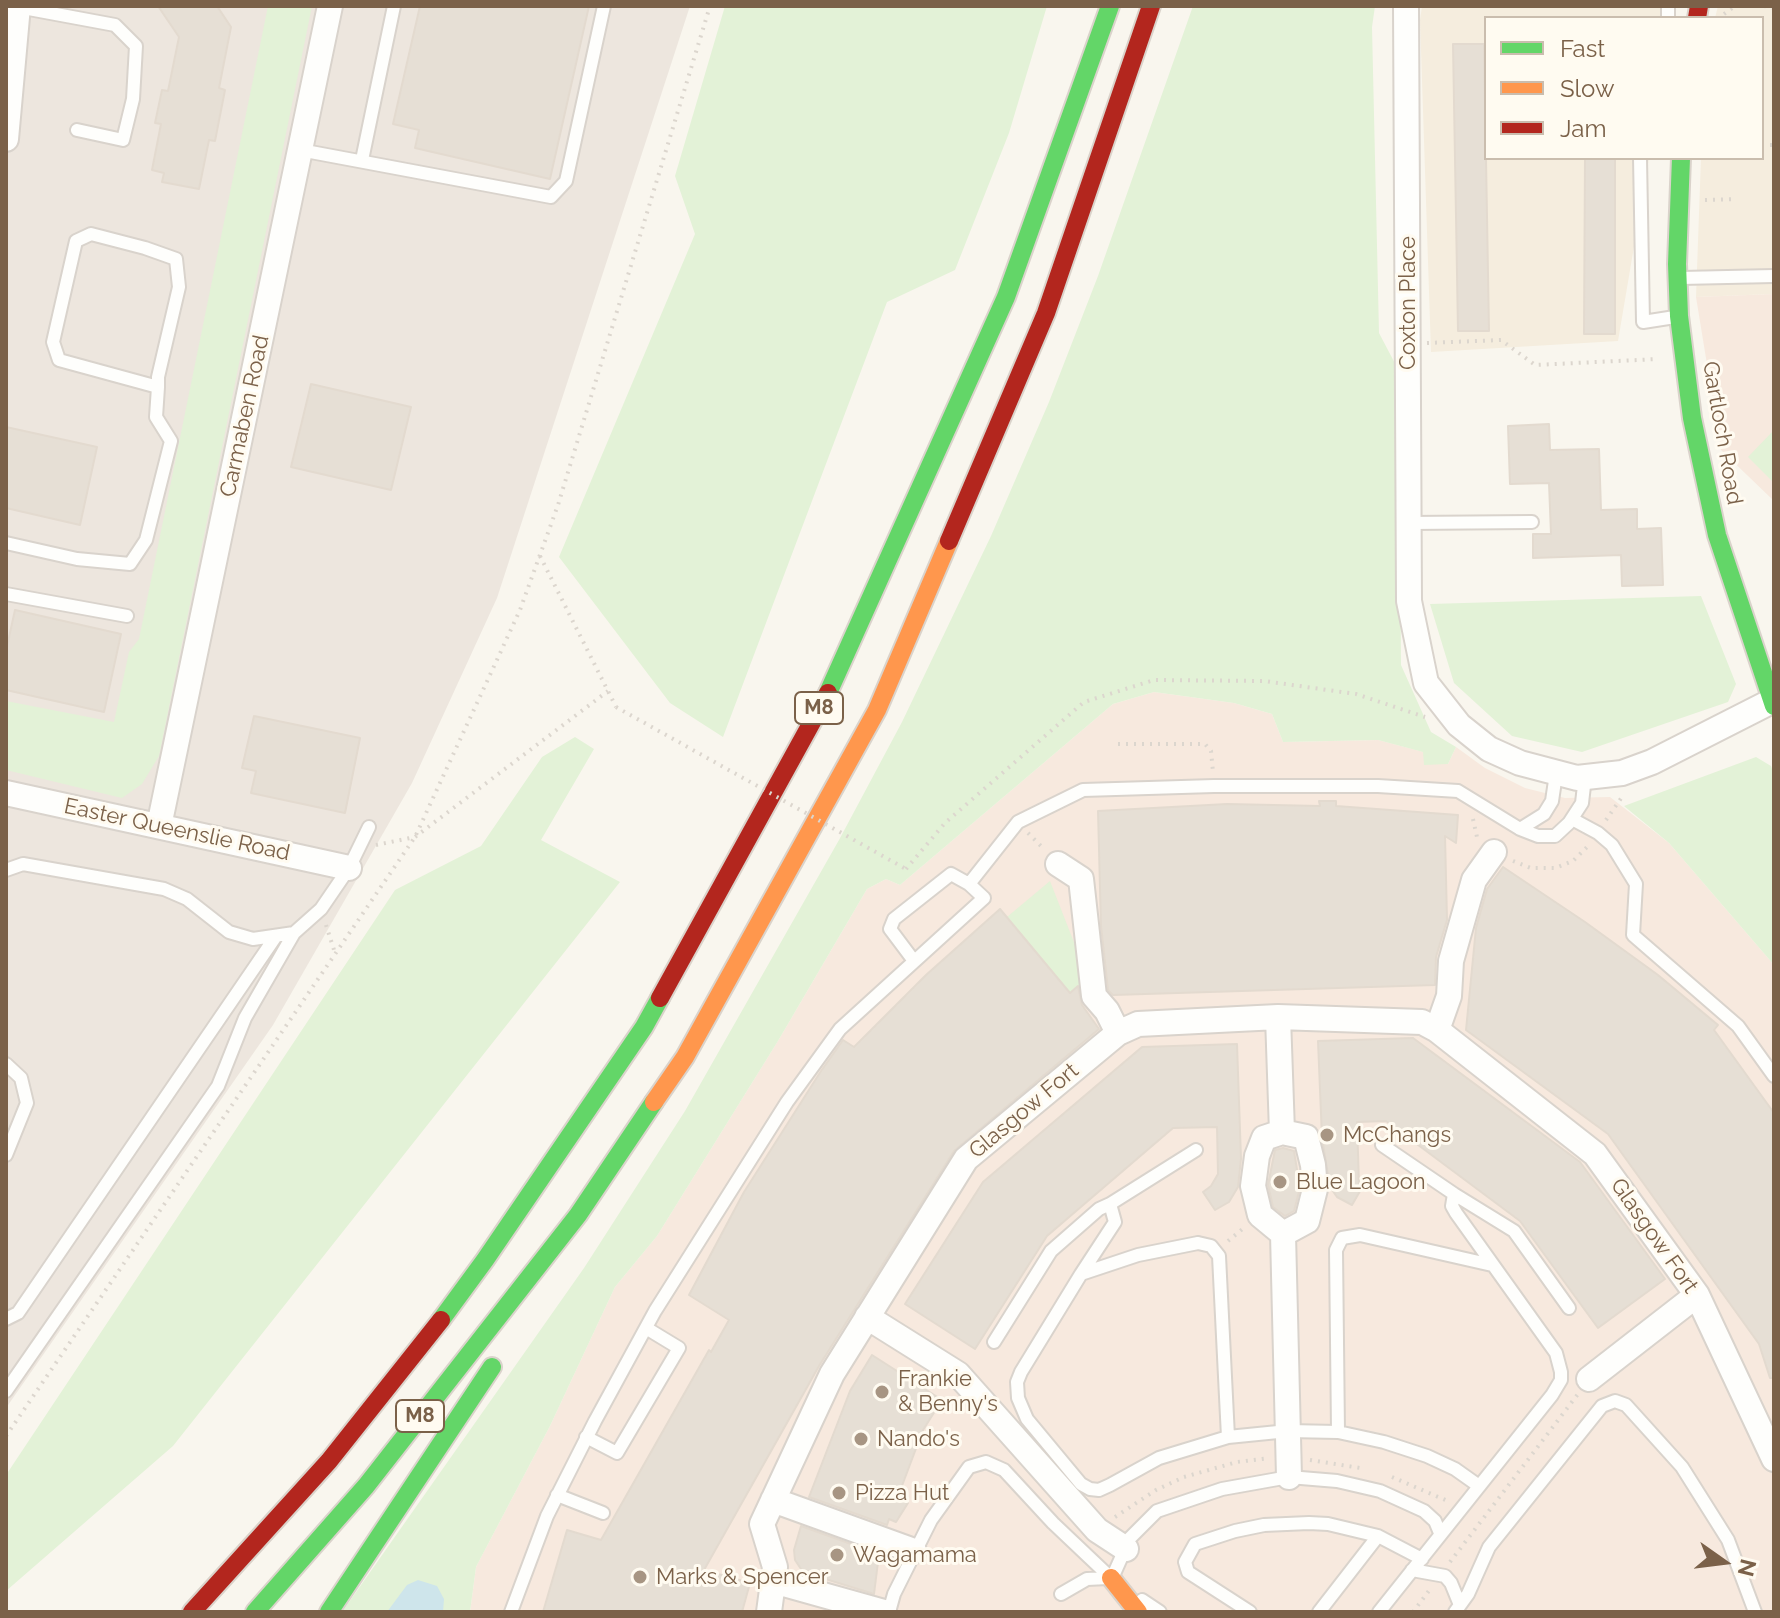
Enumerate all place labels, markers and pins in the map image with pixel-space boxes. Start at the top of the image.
place label: McChangs [1343,1122,1451,1148]
marker: McChangs [1318,1126,1336,1144]
place label: Blue Lagoon [1296,1169,1426,1195]
marker: Blue Lagoon [1271,1173,1289,1191]
place label: Frankie & Benny's [898,1366,998,1418]
marker: Frankie & Benny's [873,1383,891,1401]
place label: Nando's [877,1426,960,1452]
marker: Nando's [852,1430,870,1448]
place label: Pizza Hut [855,1480,949,1506]
marker: Pizza Hut [830,1484,848,1502]
place label: Wagamama [853,1542,977,1568]
marker: Wagamama [828,1546,846,1564]
place label: Marks & Spencer [656,1564,828,1590]
marker: Marks & Spencer [631,1568,649,1586]

